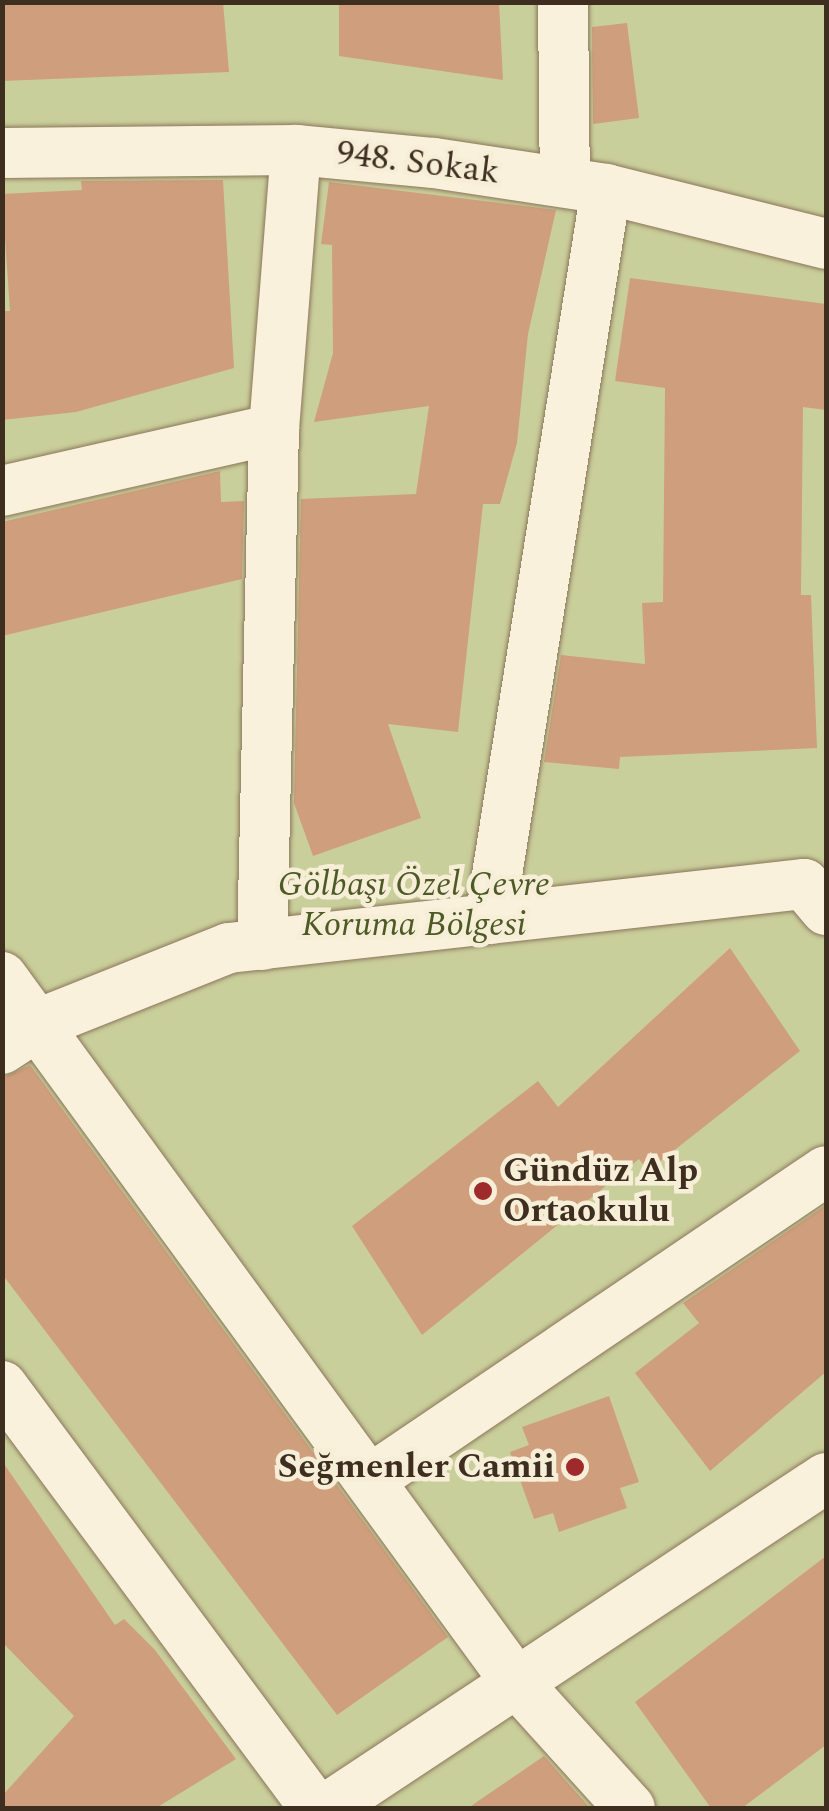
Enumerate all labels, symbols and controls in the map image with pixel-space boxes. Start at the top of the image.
street label: 948. Sokak [334,132,502,194]
park label: Gölbaşı Özel Çevre Koruma Bölgesi [278,864,550,946]
place label: Gündüz Alp Ortaokulu [503,1150,698,1232]
marker: Gündüz Alp Ortaokulu [472,1180,494,1202]
place label: Seğmenler Camii [278,1446,555,1488]
marker: Seğmenler Camii [564,1456,586,1478]

